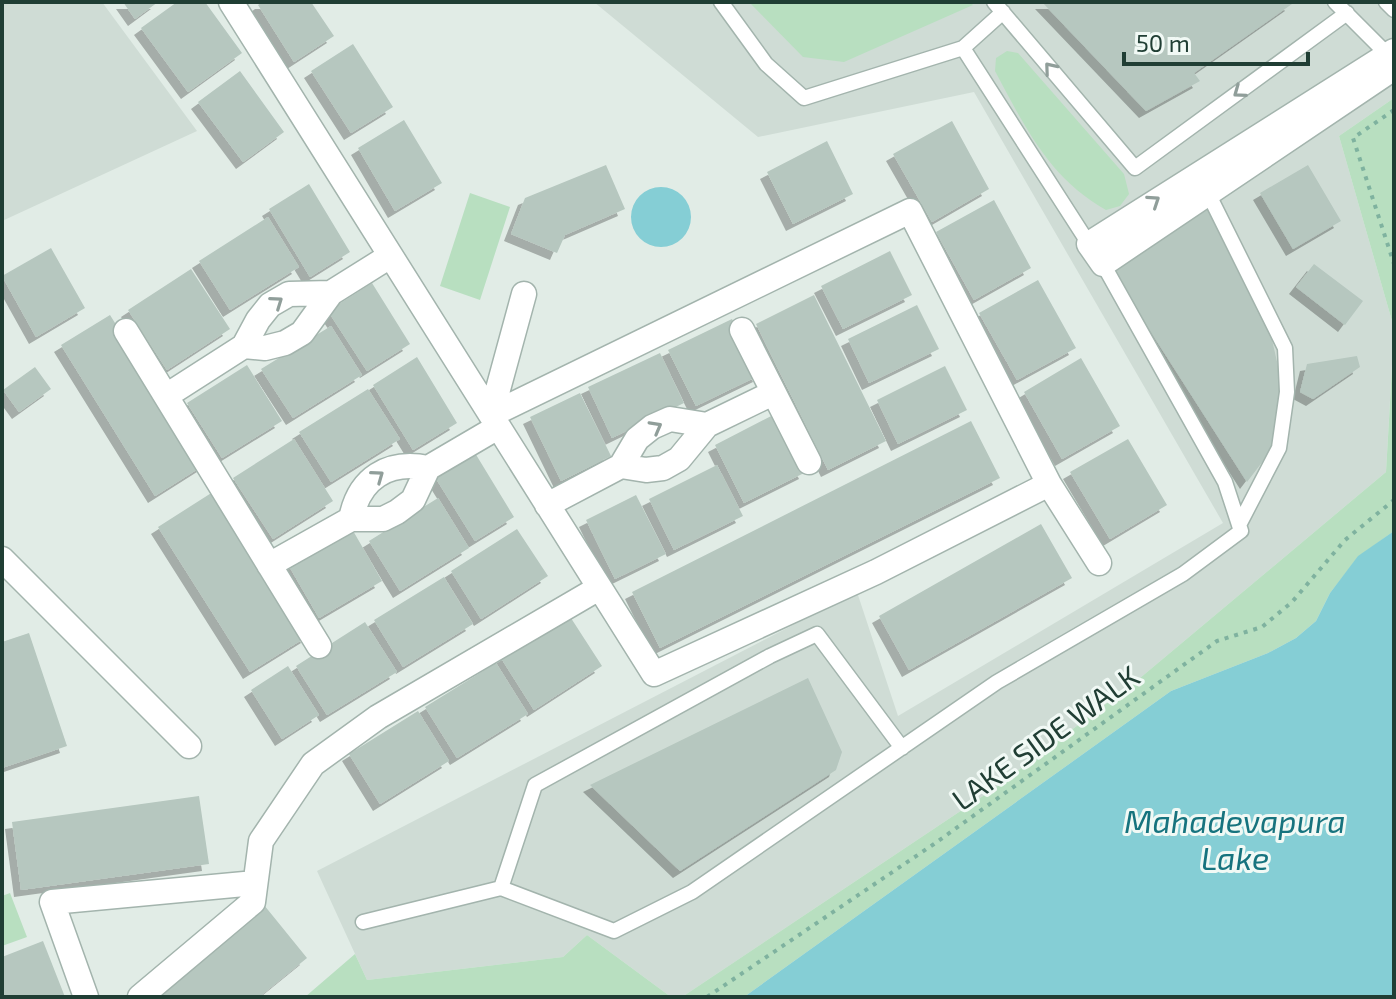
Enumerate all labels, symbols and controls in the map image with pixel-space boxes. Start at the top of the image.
scale bar [1124,16,1308,66]
text: 50 m [1136,28,1190,57]
one-way arrow [1045,62,1060,77]
one-way arrow [1233,83,1247,97]
one-way arrow [1145,196,1160,211]
one-way arrow [269,297,283,312]
one-way arrow [647,421,662,436]
one-way arrow [370,471,384,486]
street label: LAKE SIDE WALK [944,657,1146,817]
water label: Mahadevapura Lake [1124,801,1346,876]

